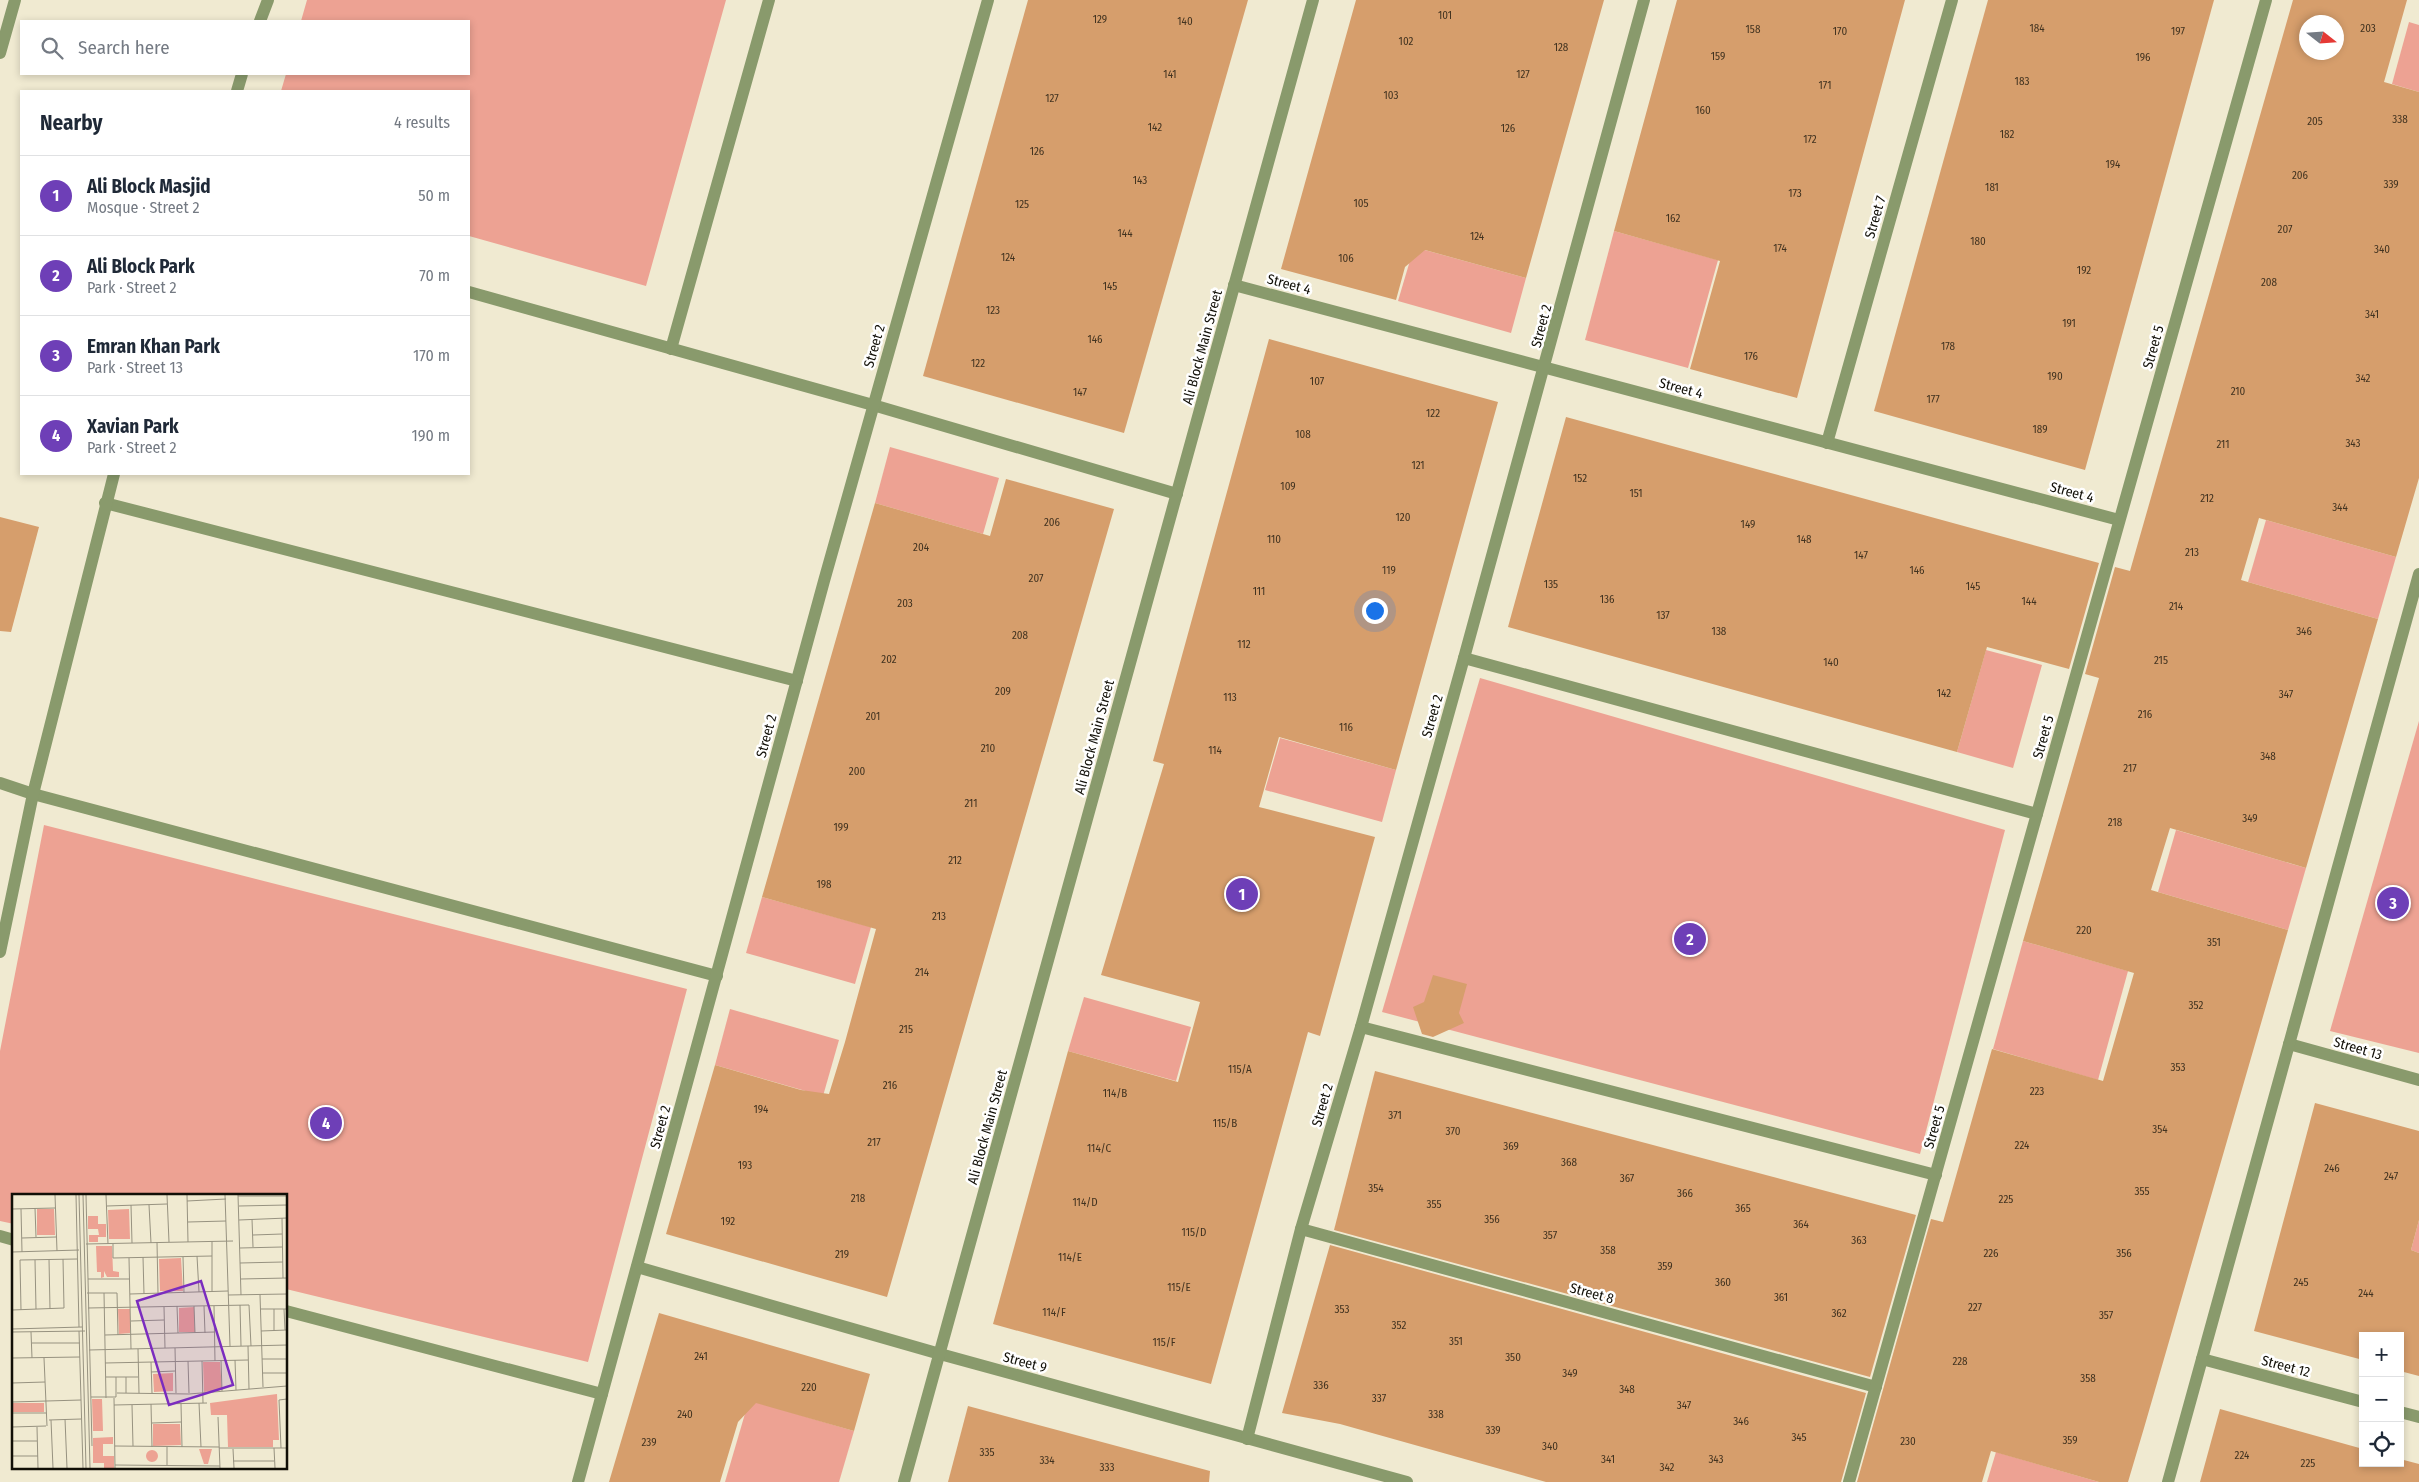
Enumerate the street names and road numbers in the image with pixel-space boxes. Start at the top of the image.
street label: Street 7 [1861,194,1890,240]
street label: Street 4 [1265,271,1313,299]
street label: Ali Block Main Street [1179,288,1226,406]
street label: Street 2 [1528,303,1555,350]
street label: Street 2 [860,323,889,370]
street label: Street 5 [2139,324,2168,371]
street label: Street 4 [1657,375,1705,403]
street label: Street 4 [2048,479,2096,507]
street label: Ali Block Main Street [1071,678,1118,796]
street label: Street 2 [1418,693,1447,740]
street label: Street 2 [753,713,780,760]
street label: Street 5 [2029,714,2058,761]
street label: Street 13 [2332,1033,2384,1063]
street label: Ali Block Main Street [964,1068,1011,1186]
street label: Street 2 [1308,1082,1337,1129]
street label: Street 2 [647,1104,674,1151]
street label: Street 5 [1920,1104,1949,1151]
street label: Street 8 [1568,1279,1616,1307]
street label: Street 9 [1001,1349,1049,1377]
street label: Street 12 [2260,1352,2312,1381]

